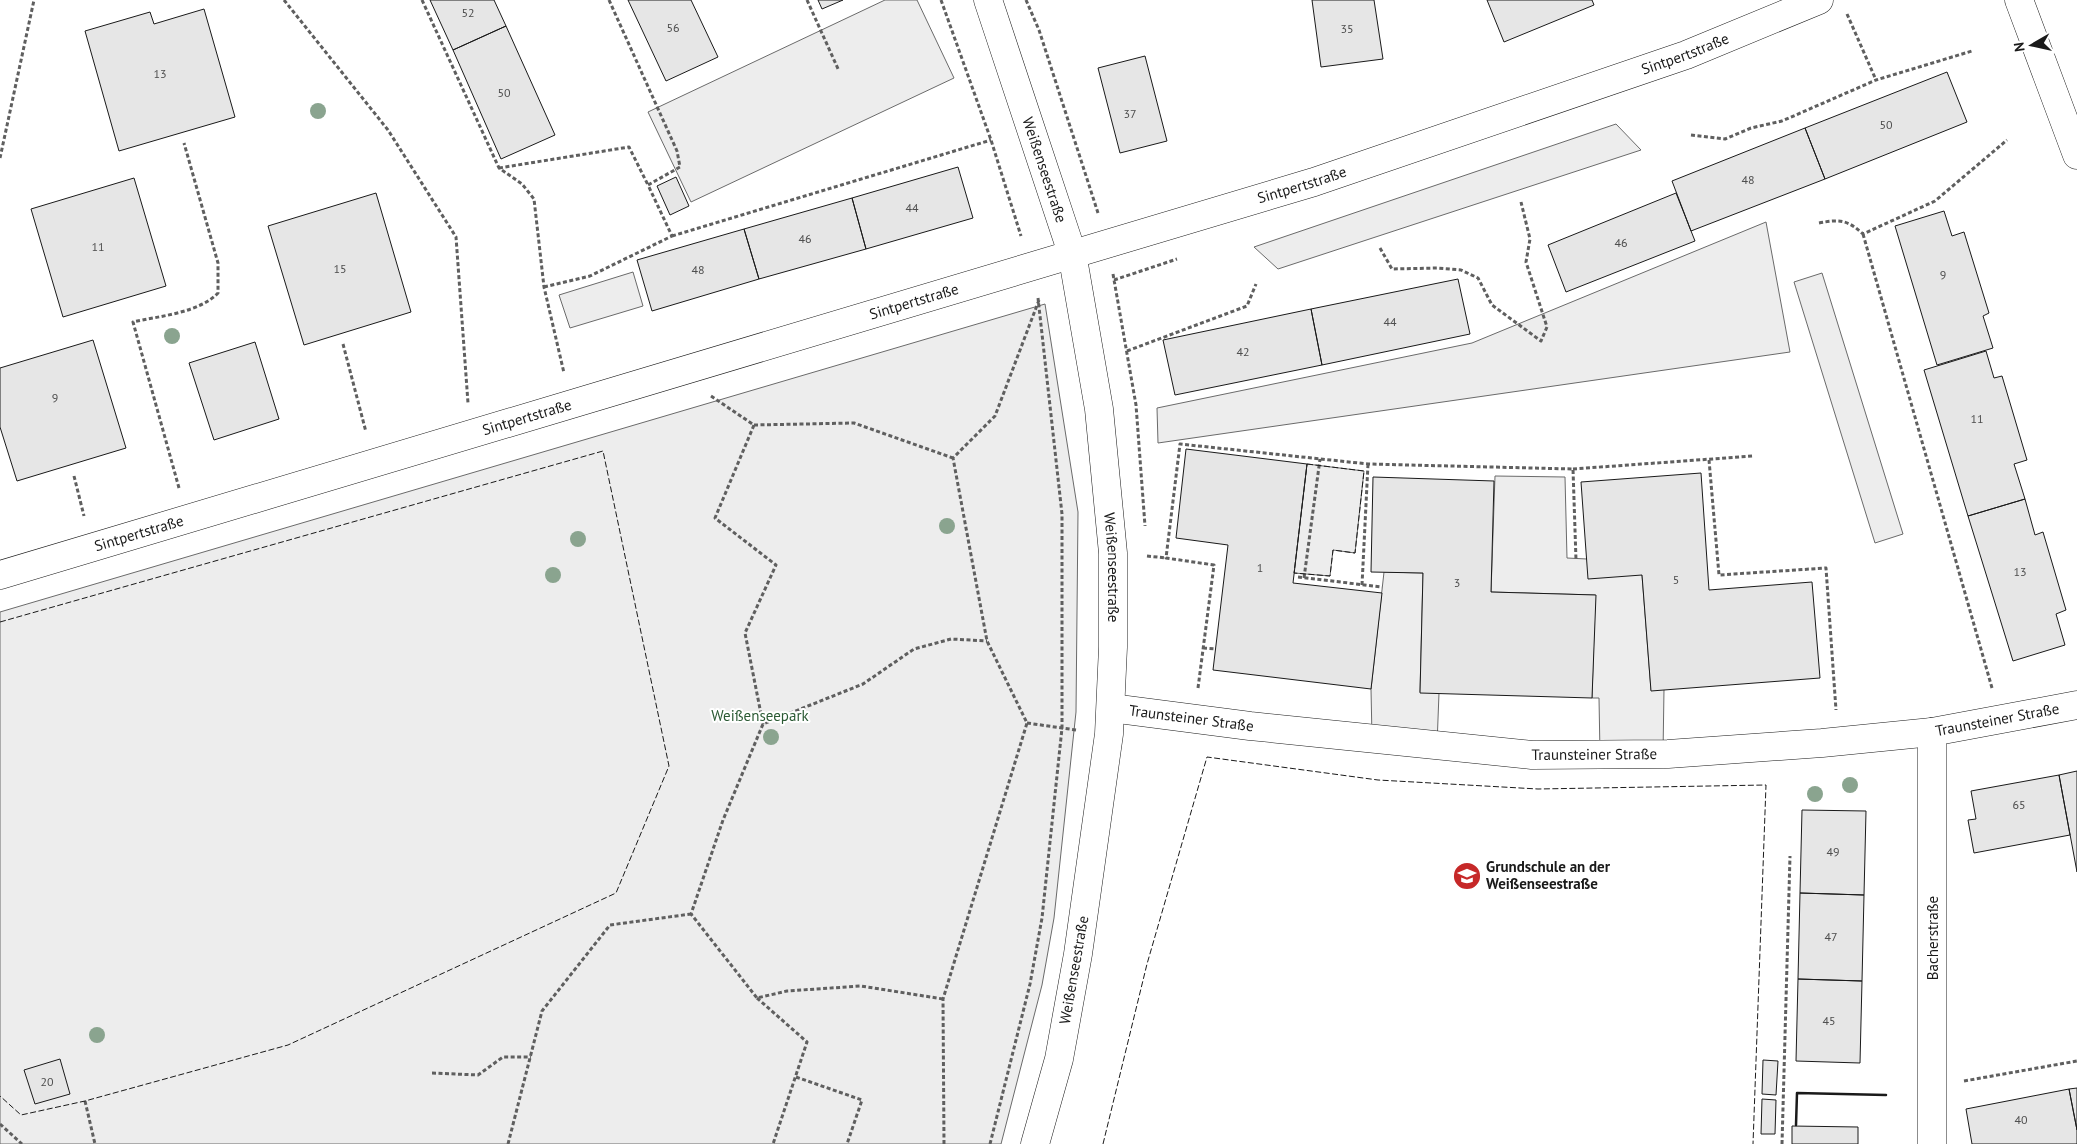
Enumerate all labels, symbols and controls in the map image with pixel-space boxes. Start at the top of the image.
house number: 52 [461,5,475,20]
house number: 56 [666,20,680,35]
north arrow [2007,20,2057,70]
house number: 35 [1340,21,1354,36]
street label: Sintpertstraße [1639,28,1732,79]
text: N [2010,41,2029,53]
house number: 13 [153,66,167,81]
house number: 50 [497,85,511,100]
house number: 37 [1123,106,1137,121]
street label: Weißenseestraße [1019,114,1071,225]
house number: 50 [1879,117,1893,132]
street label: Sintpertstraße [1255,162,1349,207]
house number: 48 [1741,172,1755,187]
house number: 44 [905,200,919,215]
house number: 46 [798,231,812,246]
house number: 46 [1614,235,1628,250]
house number: 11 [91,239,105,254]
house number: 15 [333,261,347,276]
house number: 48 [691,262,705,277]
house number: 9 [1940,267,1946,282]
street label: Sintpertstraße [867,279,961,323]
house number: 44 [1383,314,1397,329]
house number: 42 [1236,344,1250,359]
house number: 9 [52,390,58,405]
street label: Sintpertstraße [480,395,574,439]
house number: 11 [1970,411,1984,426]
street label: Sintpertstraße [92,511,186,555]
street label: Weißenseestraße [1100,512,1123,622]
house number: 1 [1257,560,1263,575]
house number: 13 [2013,564,2027,579]
house number: 5 [1673,572,1679,587]
house number: 3 [1454,575,1460,590]
street label: Traunsteiner Straße [1934,699,2061,740]
street label: Traunsteiner Straße [1128,700,1255,735]
park label: Weißenseepark [711,706,809,725]
street label: Traunsteiner Straße [1531,744,1657,764]
house number: 65 [2012,797,2026,812]
house number: 49 [1826,844,1840,859]
place label: Grundschule an der Weißenseestraße [1486,857,1611,893]
school or university icon: Grundschule an der Weißenseestraße [1452,861,1482,891]
street label: Bacherstraße [1923,896,1942,980]
street label: Weißenseestraße [1055,914,1092,1026]
house number: 47 [1824,929,1838,944]
house number: 45 [1822,1013,1836,1028]
house number: 20 [40,1074,54,1089]
house number: 40 [2014,1112,2028,1127]

